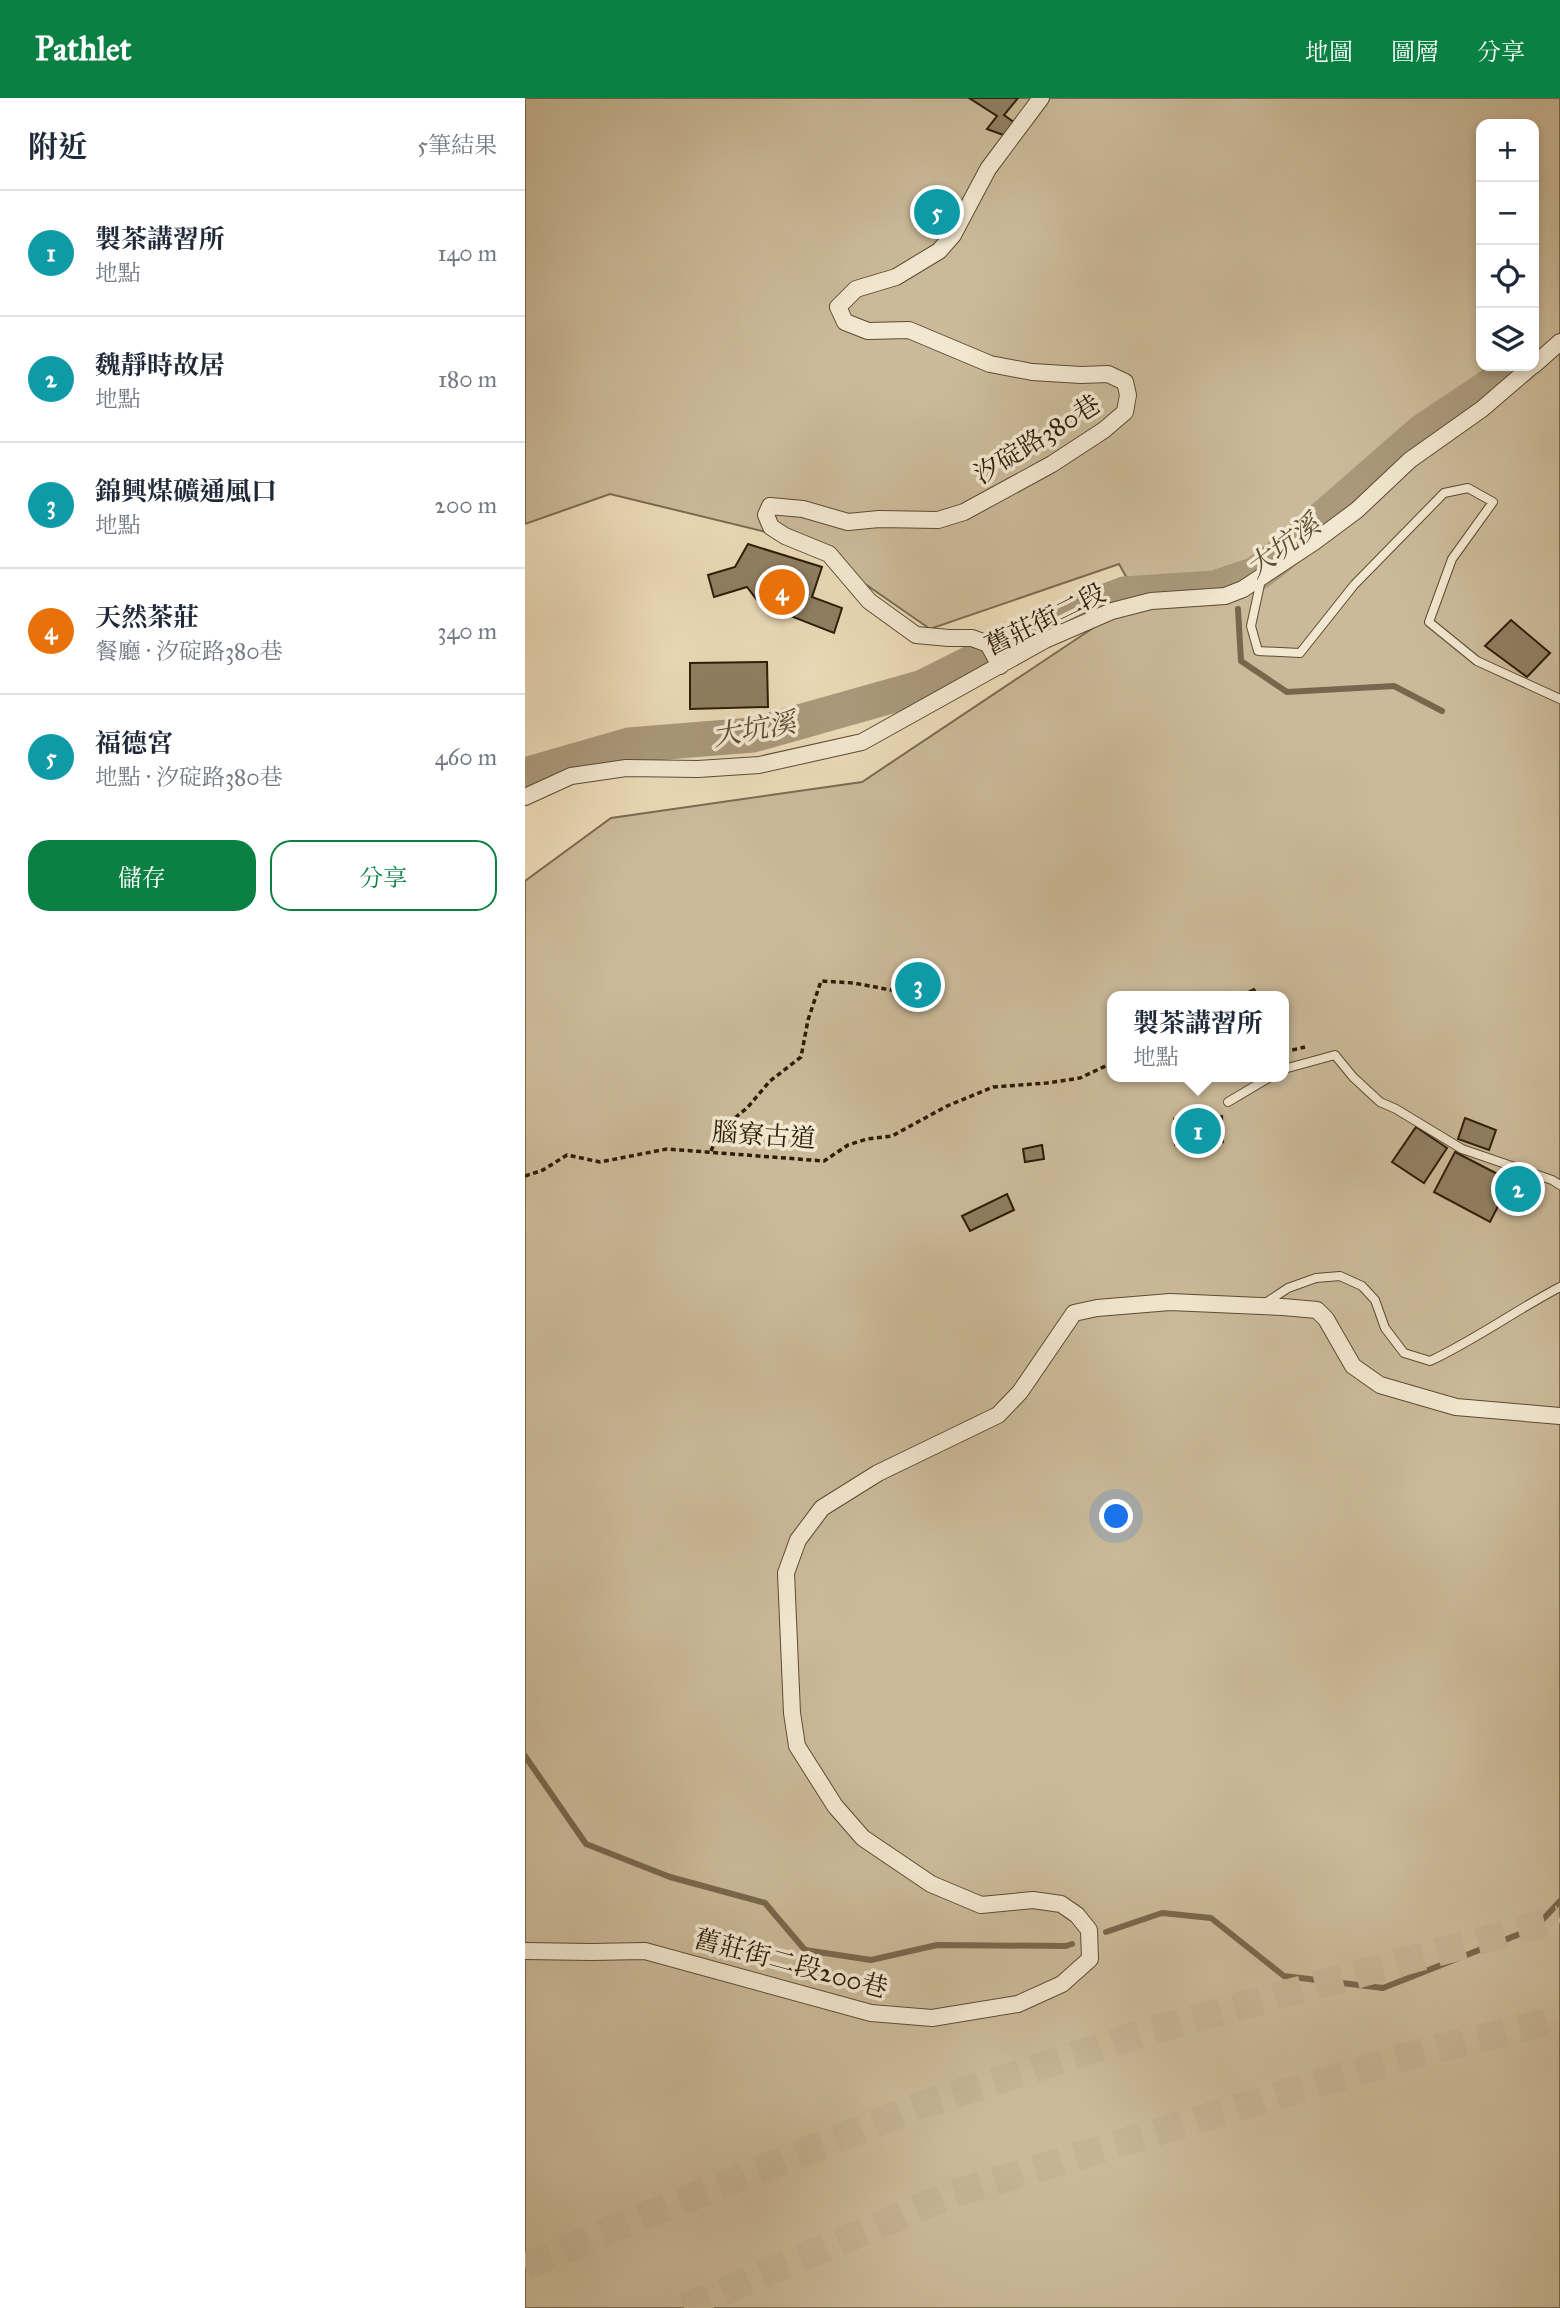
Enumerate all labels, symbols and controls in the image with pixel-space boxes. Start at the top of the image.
text: Pathlet [35,29,132,69]
text: 地圖 [1305,37,1353,67]
text: 圖層 [1391,37,1439,67]
text: 分享 [1477,37,1525,67]
map controls [1476,119,1539,371]
button: + [1476,119,1539,182]
text: 附近 [28,129,88,165]
text: 5筆結果 [417,131,497,159]
button: − [1476,182,1539,245]
pin: 5 [914,186,960,238]
text: 製茶講習所 [95,223,225,255]
text: 1 [46,239,56,267]
text: 140 m [437,239,497,267]
button: locate [1476,245,1539,308]
text: 地點 [95,259,141,287]
button: layers [1476,308,1539,371]
text: 魏靜時故居 [95,349,225,381]
text: 2 [45,365,57,393]
text: 180 m [438,365,497,393]
text: 地點 [95,385,141,413]
street label: 汐碇路380巷 [968,387,1106,491]
text: 錦興煤礦通風口 [95,475,277,507]
text: 3 [46,491,56,519]
text: 200 m [435,491,497,519]
water label: 大坑溪 [1239,505,1329,585]
text: 地點 [95,511,141,539]
pin: 4 [759,566,805,618]
street label: 舊莊街二段 [980,576,1110,662]
text: 天然茶莊 [95,601,199,633]
text: 4 [45,617,57,645]
text: 340 m [437,617,497,645]
text: 餐廳 · 汐碇路380巷 [95,637,283,665]
water label: 大坑溪 [710,704,801,754]
text: 福德宮 [95,727,173,759]
text: 5 [46,743,56,771]
text: 460 m [435,743,497,771]
text: 地點 · 汐碇路380巷 [95,763,283,791]
button: 儲存 [28,840,256,911]
button: 分享 [270,840,497,911]
pin: 3 [895,959,941,1011]
popup [1107,991,1289,1082]
text: 製茶講習所 [1133,1007,1263,1039]
text: 地點 [1133,1043,1179,1071]
pin: 1 [1175,1105,1221,1157]
street label: 腦寮古道 [711,1115,817,1155]
pin: 2 [1495,1163,1541,1215]
your location [1099,1499,1133,1533]
street label: 舊莊街二段200巷 [691,1922,891,2004]

